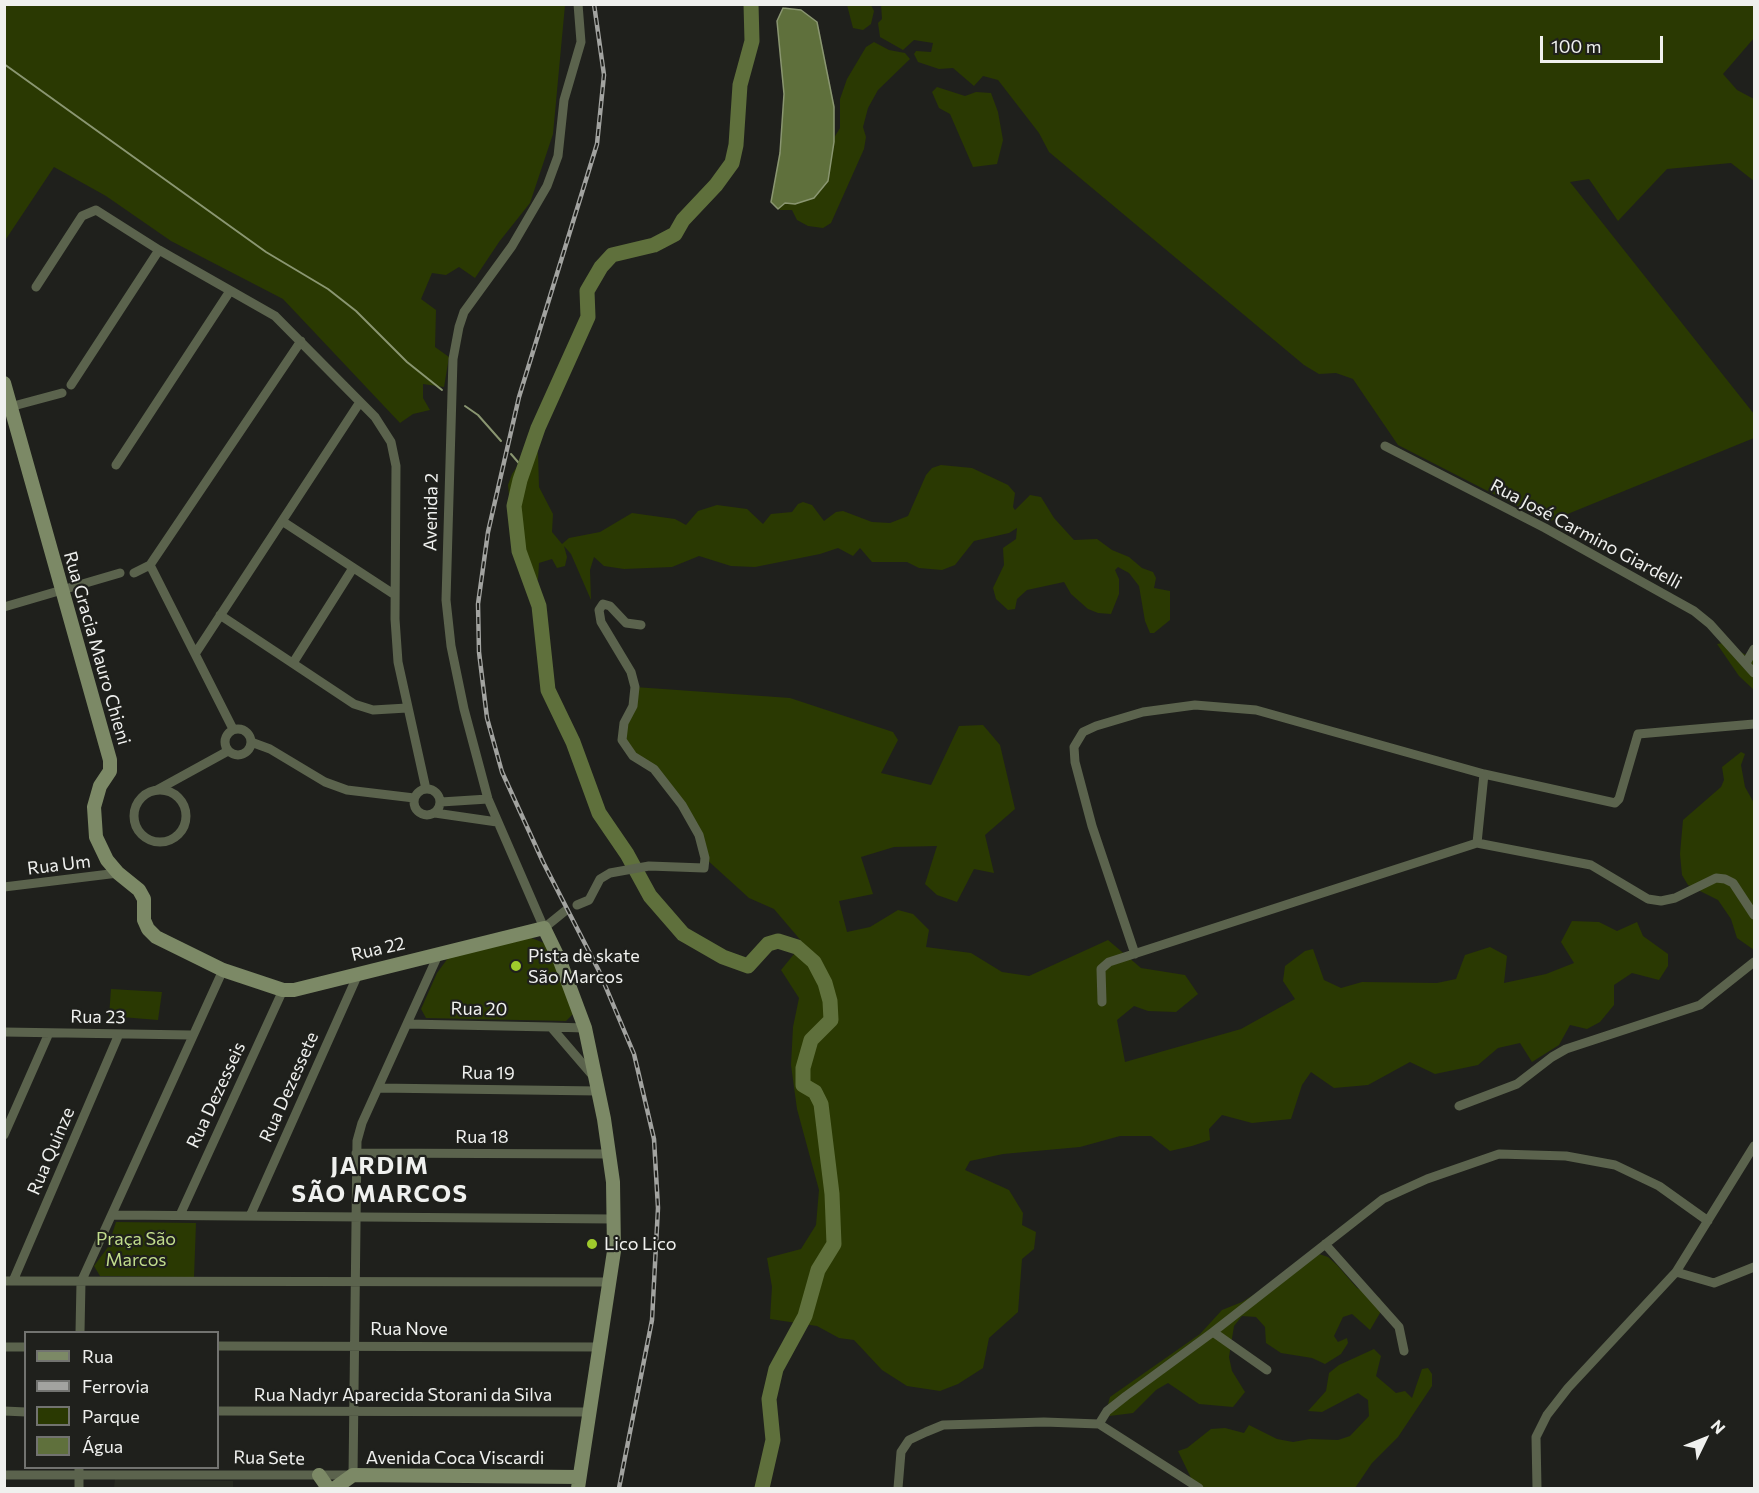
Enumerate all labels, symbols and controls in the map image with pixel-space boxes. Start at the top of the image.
scale bar [1543,24,1666,62]
text: 100 m [1551,35,1601,57]
street label: Avenida 2 [420,473,442,551]
street label: Rua José Carmino Giardelli [1487,474,1685,594]
street label: Rua Gracia Mauro Chieni [59,549,135,747]
street label: Rua Um [26,850,92,880]
street label: Rua 22 [349,932,407,966]
place label: Pista de skate São Marcos [528,945,640,988]
marker: Pista de skate São Marcos [509,959,523,973]
street label: Rua 20 [451,998,507,1020]
street label: Rua 23 [70,1006,126,1028]
street label: Rua Dezessete [255,1028,323,1146]
street label: Rua Dezesseis [182,1038,250,1152]
street label: Rua 19 [461,1062,515,1084]
street label: Rua Quinze [23,1104,79,1198]
street label: Rua 18 [455,1126,509,1148]
district label: JARDIM SÃO MARCOS [292,1152,468,1208]
park label: Praça São Marcos [96,1228,176,1270]
place label: Lico Lico [604,1233,677,1255]
marker: Lico Lico [585,1237,599,1251]
street label: Rua Nove [370,1318,448,1340]
legend [24,1331,219,1469]
text: Rua [82,1345,113,1367]
text: Ferrovia [82,1375,149,1397]
street label: Rua Nadyr Aparecida Storani da Silva [254,1384,552,1406]
text: Parque [82,1405,140,1427]
north arrow [1675,1409,1735,1469]
text: N [1707,1416,1730,1437]
text: Água [82,1435,123,1457]
street label: Rua Sete [233,1447,305,1469]
street label: Avenida Coca Viscardi [366,1447,544,1469]

